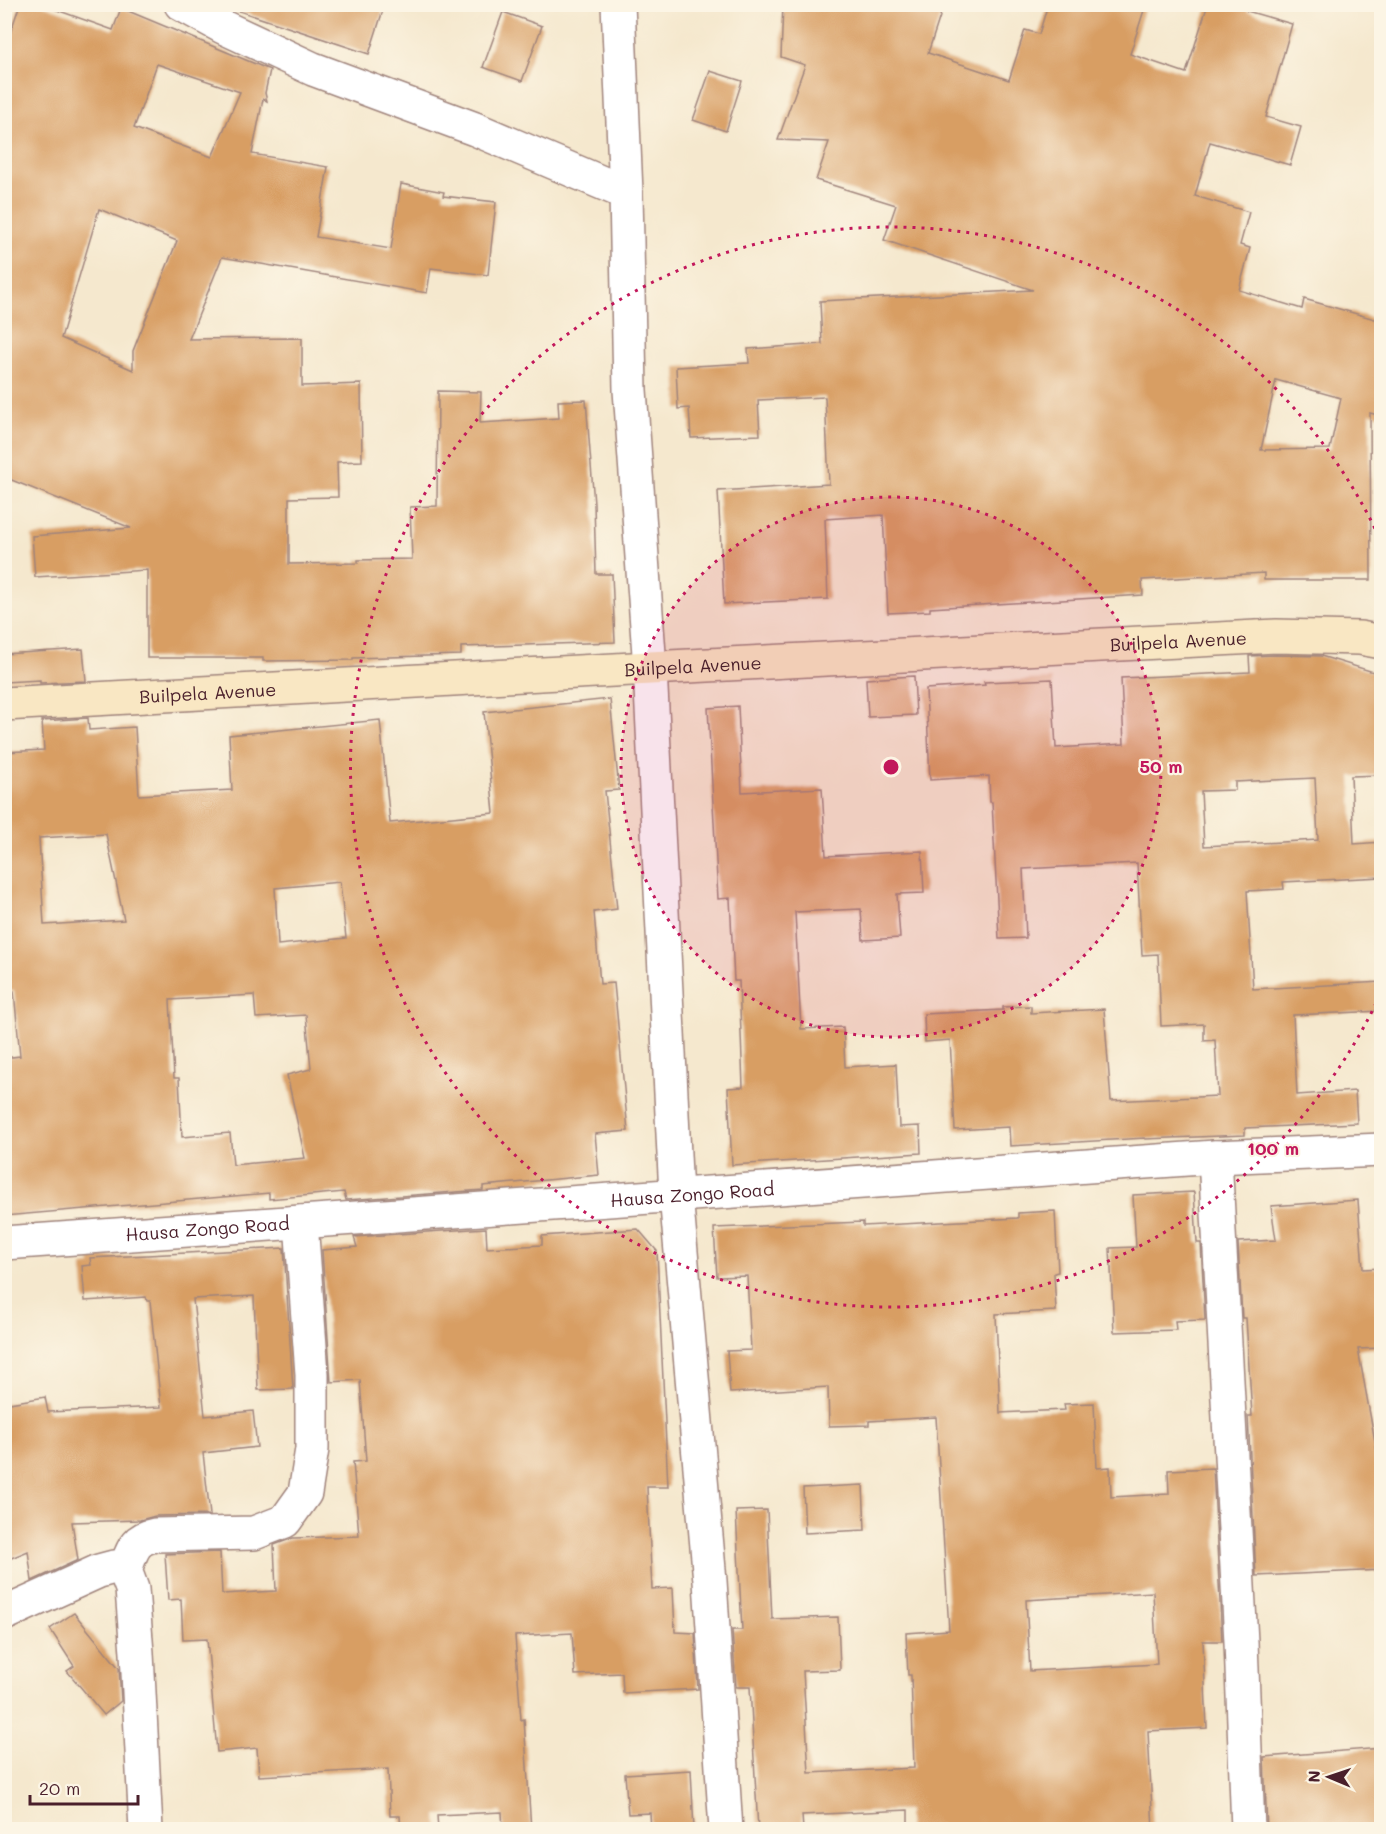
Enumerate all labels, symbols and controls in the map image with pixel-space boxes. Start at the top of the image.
street label: Builpela Avenue [1109,626,1247,656]
street label: Builpela Avenue [624,650,762,681]
street label: Builpela Avenue [139,677,277,708]
text: 50 m [1140,754,1182,778]
centre of rings [881,757,901,777]
text: 100 m [1247,1136,1299,1160]
street label: Hausa Zongo Road [610,1176,775,1212]
street label: Hausa Zongo Road [125,1211,290,1246]
north arrow [1299,1747,1359,1807]
scale bar [30,1768,138,1806]
text: N [1303,1770,1324,1783]
text: 20 m [39,1776,80,1800]

